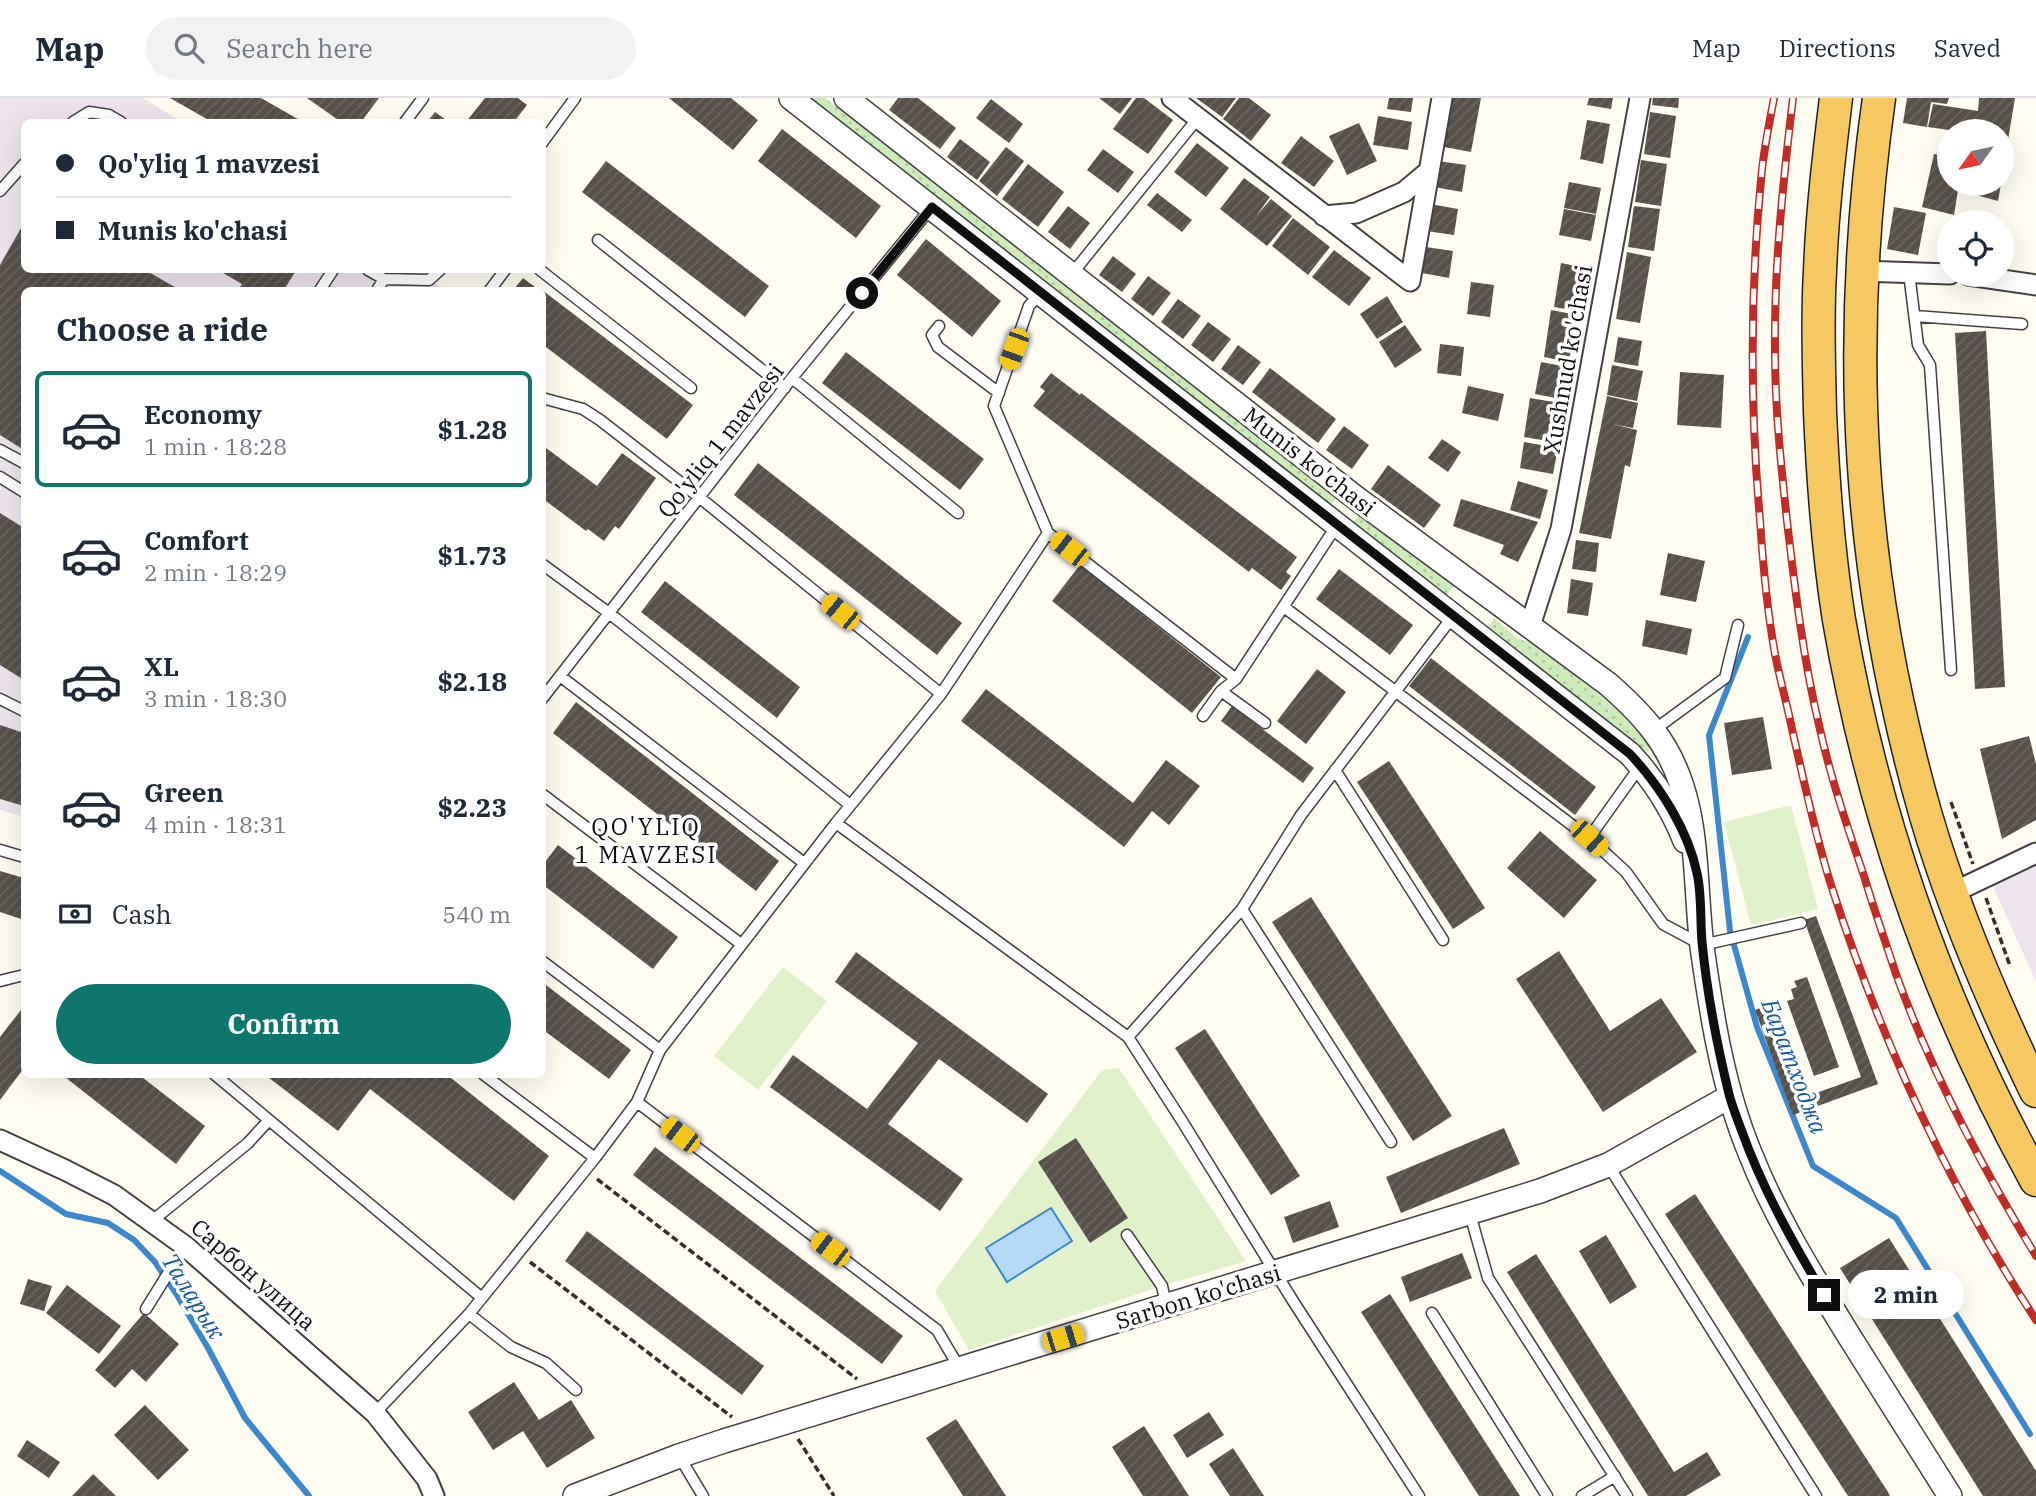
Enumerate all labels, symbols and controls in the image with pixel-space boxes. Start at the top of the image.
search box [146,17,636,80]
text: Map [35,27,104,70]
icon: search [170,29,208,67]
text: Search here [226,31,373,65]
text: Map [1692,32,1741,64]
text: Directions [1779,32,1896,64]
text: Saved [1934,32,2001,64]
north arrow [1937,119,2014,196]
map controls [1937,119,2014,287]
text: Qo'yliq 1 mavzesi [98,146,320,180]
button: locate [1937,210,2014,287]
text: Munis ko'chasi [98,213,288,247]
street label: Xushnud ko'chasi [1536,262,1598,456]
route start [846,277,878,309]
text: Choose a ride [56,308,268,350]
car [997,326,1032,372]
street label: Qo'yliq 1 mavzesi [650,357,790,523]
text: Economy [144,397,262,431]
icon: car [60,398,123,461]
street label: Munis ko'chasi [1237,400,1383,522]
text: $1.28 [437,412,507,446]
text: 1 min · 18:28 [144,431,287,461]
text: Comfort [144,523,249,557]
icon: car [60,524,123,587]
car [1046,528,1093,570]
text: $1.73 [437,538,507,572]
text: 2 min · 18:29 [144,557,287,587]
car [818,591,863,633]
text: XL [144,649,179,683]
icon: car [60,650,123,713]
text: $2.18 [437,664,507,698]
text: 3 min · 18:30 [144,683,287,713]
text: Green [144,775,224,809]
icon: car [60,776,123,839]
text: $2.23 [437,790,507,824]
text: 4 min · 18:31 [144,809,287,839]
district label: QO'YLIQ 1 MAVZESI [574,810,718,870]
car [1567,816,1612,860]
icon: cash [56,895,94,933]
text: Cash [112,897,172,931]
text: 540 m [442,899,511,929]
button: Confirm [56,984,511,1064]
water label: Баратходжа [1754,993,1835,1138]
car [657,1114,704,1156]
street label: Сарбон улица [185,1212,323,1336]
car [807,1228,854,1270]
water label: Таларык [155,1247,234,1346]
street label: Sarbon ko'chasi [1112,1257,1284,1335]
callout: 2 min [1848,1270,1964,1320]
route end [1808,1279,1840,1311]
text: 2 min [1874,1279,1938,1309]
car [1040,1322,1087,1354]

